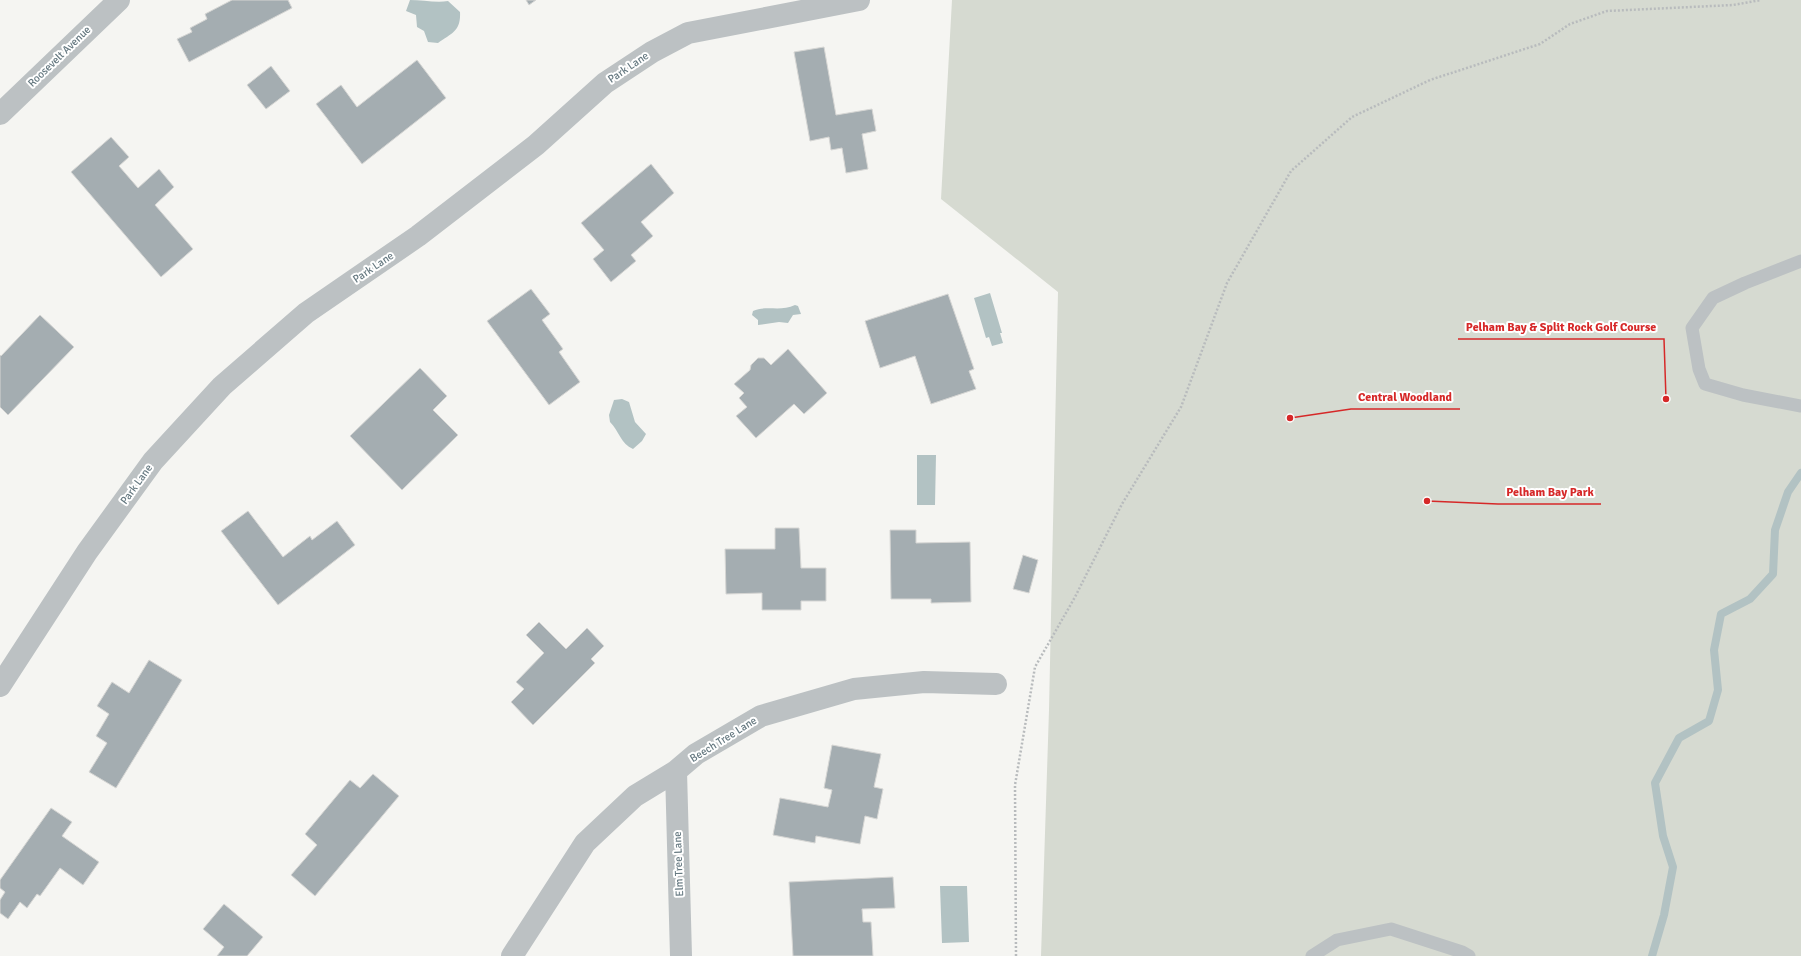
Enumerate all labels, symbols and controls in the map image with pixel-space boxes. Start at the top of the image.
street label: Roosevelt Avenue [25,23,93,90]
street label: Park Lane [605,49,651,86]
street label: Park Lane [350,249,396,286]
callout: Pelham Bay & Split Rock Golf Course [1458,315,1664,339]
text: Pelham Bay & Split Rock Golf Course [1466,320,1656,335]
callout: Central Woodland [1351,385,1460,409]
text: Central Woodland [1358,390,1452,405]
street label: Park Lane [118,462,155,507]
callout: Pelham Bay Park [1498,480,1601,504]
text: Pelham Bay Park [1506,485,1594,500]
street label: Beech Tree Lane [688,714,759,765]
street label: Elm Tree Lane [671,831,686,897]

